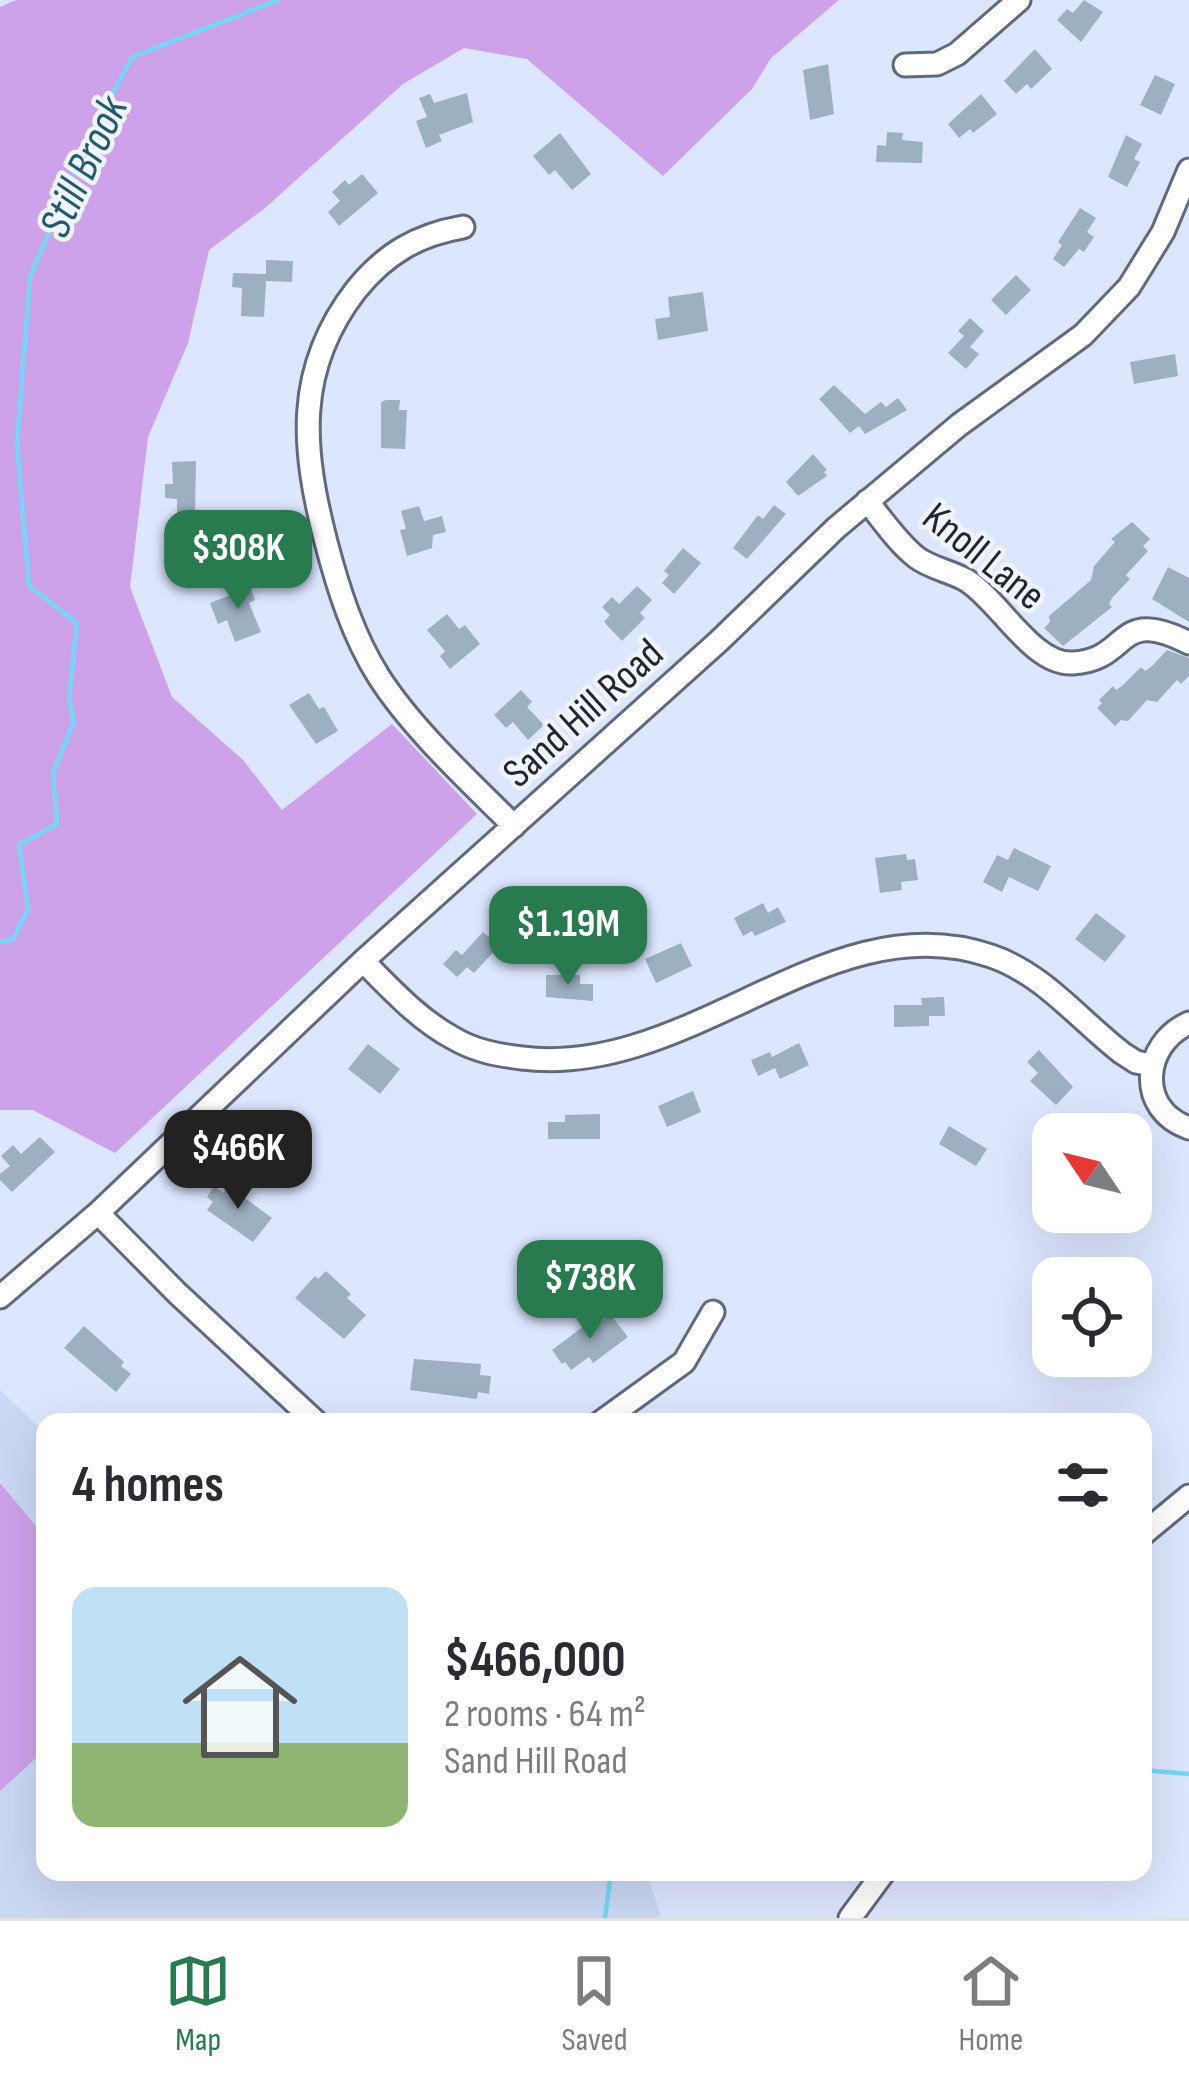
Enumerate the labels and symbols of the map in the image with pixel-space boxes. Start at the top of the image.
water label: Still Brook [28,87,141,246]
street label: Knoll Lane [912,492,1055,622]
pin: $308K [154,510,322,612]
street label: Sand Hill Road [493,629,674,799]
pin: $1.19M [470,886,666,988]
pin: $466K [154,1110,322,1212]
north arrow [1032,1113,1152,1233]
pin: $738K [506,1240,674,1342]

